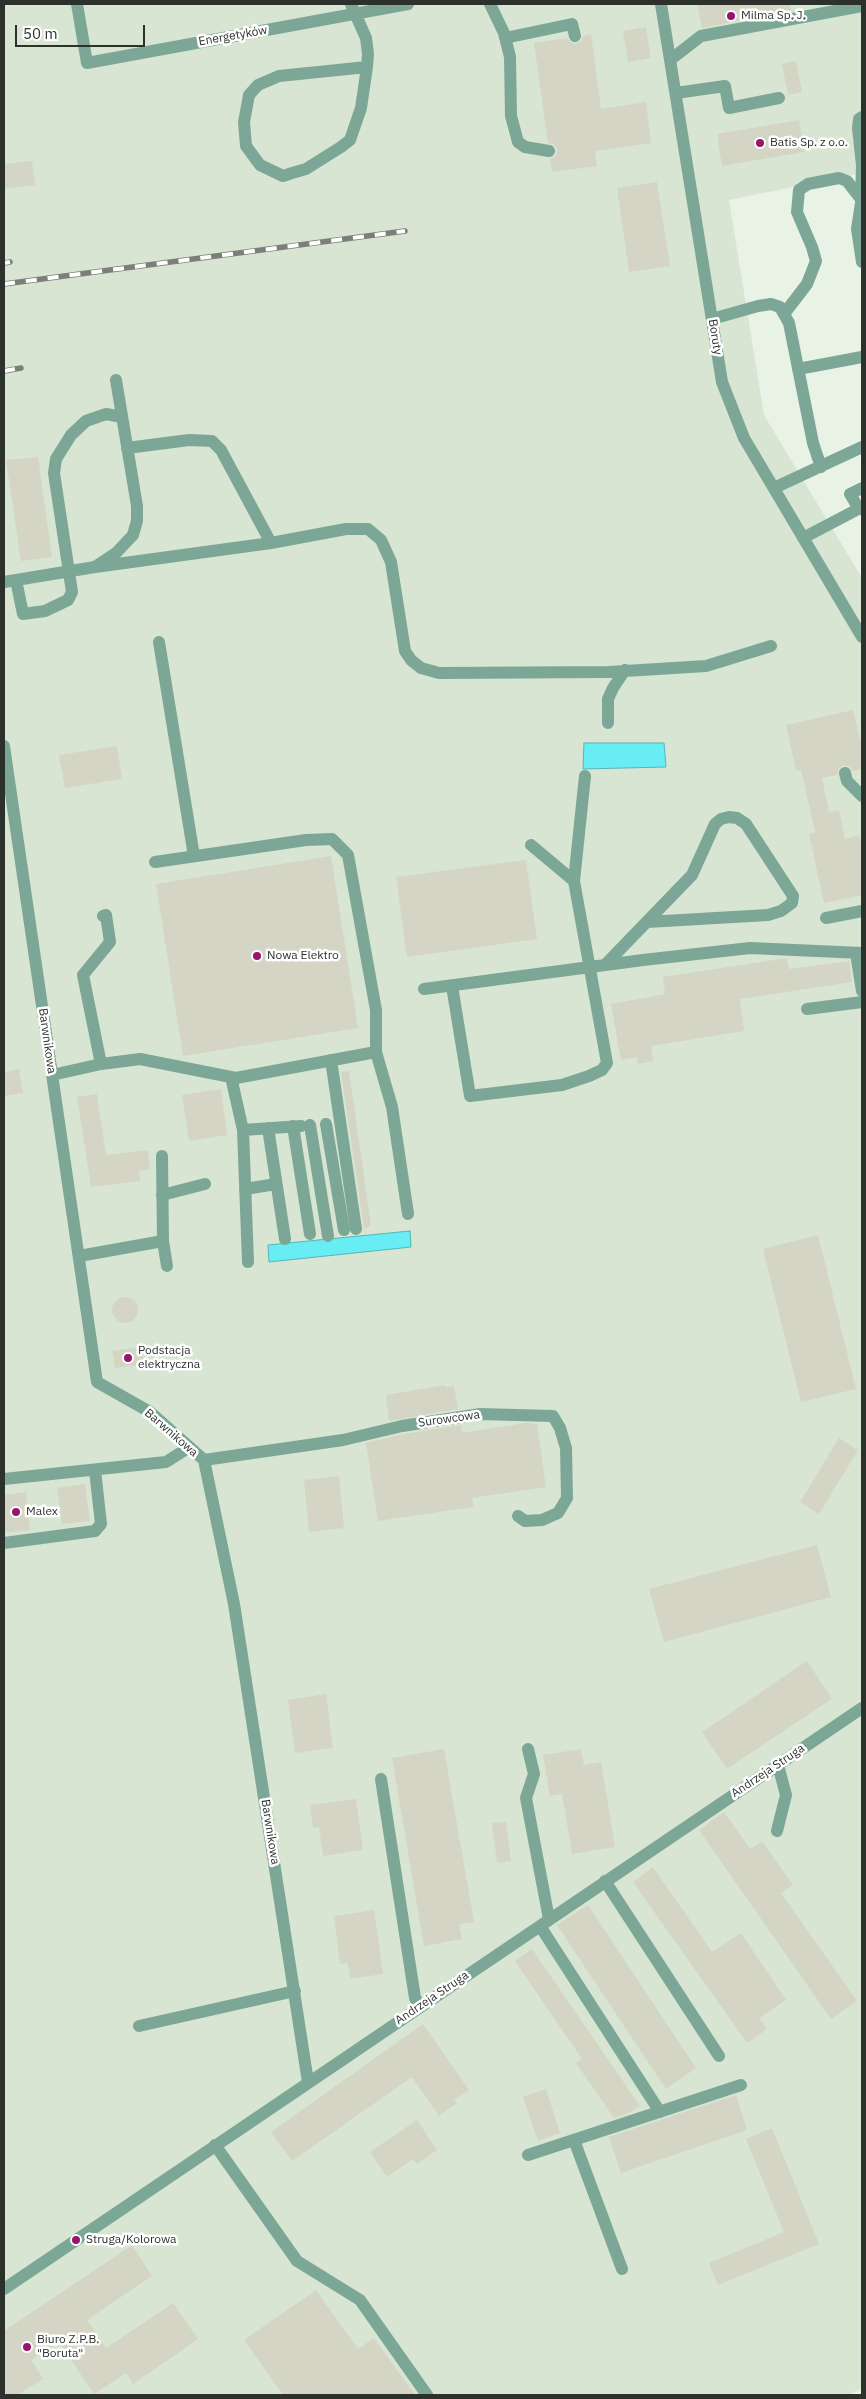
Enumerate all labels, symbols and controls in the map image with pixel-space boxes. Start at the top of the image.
place label: Milma Sp. J. [741,9,806,23]
marker: Milma Sp. J. [725,10,737,22]
scale bar [18,15,148,47]
street label: Energetyków [197,23,269,49]
text: 50 m [23,24,58,43]
place label: Batis Sp. z o.o. [770,136,848,150]
marker: Batis Sp. z o.o. [754,137,766,149]
street label: Boruty [705,318,725,356]
place label: Nowa Elektro [267,949,339,963]
marker: Nowa Elektro [251,950,263,962]
street label: Barwnikowa [35,1007,59,1075]
place label: Podstacja elektryczna [138,1344,200,1372]
marker: Podstacja elektryczna [122,1352,134,1364]
street label: Barwnikowa [141,1406,201,1460]
street label: Surowcowa [417,1408,481,1430]
place label: Malex [26,1505,58,1519]
marker: Malex [10,1506,22,1518]
street label: Andrzeja Struga [729,1741,807,1801]
street label: Barwnikowa [258,1798,282,1866]
street label: Andrzeja Struga [393,1968,471,2028]
place label: Struga/Kolorowa [86,2233,176,2247]
marker: Struga/Kolorowa [70,2234,82,2246]
place label: Biuro Z.P.B. "Boruta" [37,2333,99,2361]
marker: Biuro Z.P.B. "Boruta" [21,2341,33,2353]

